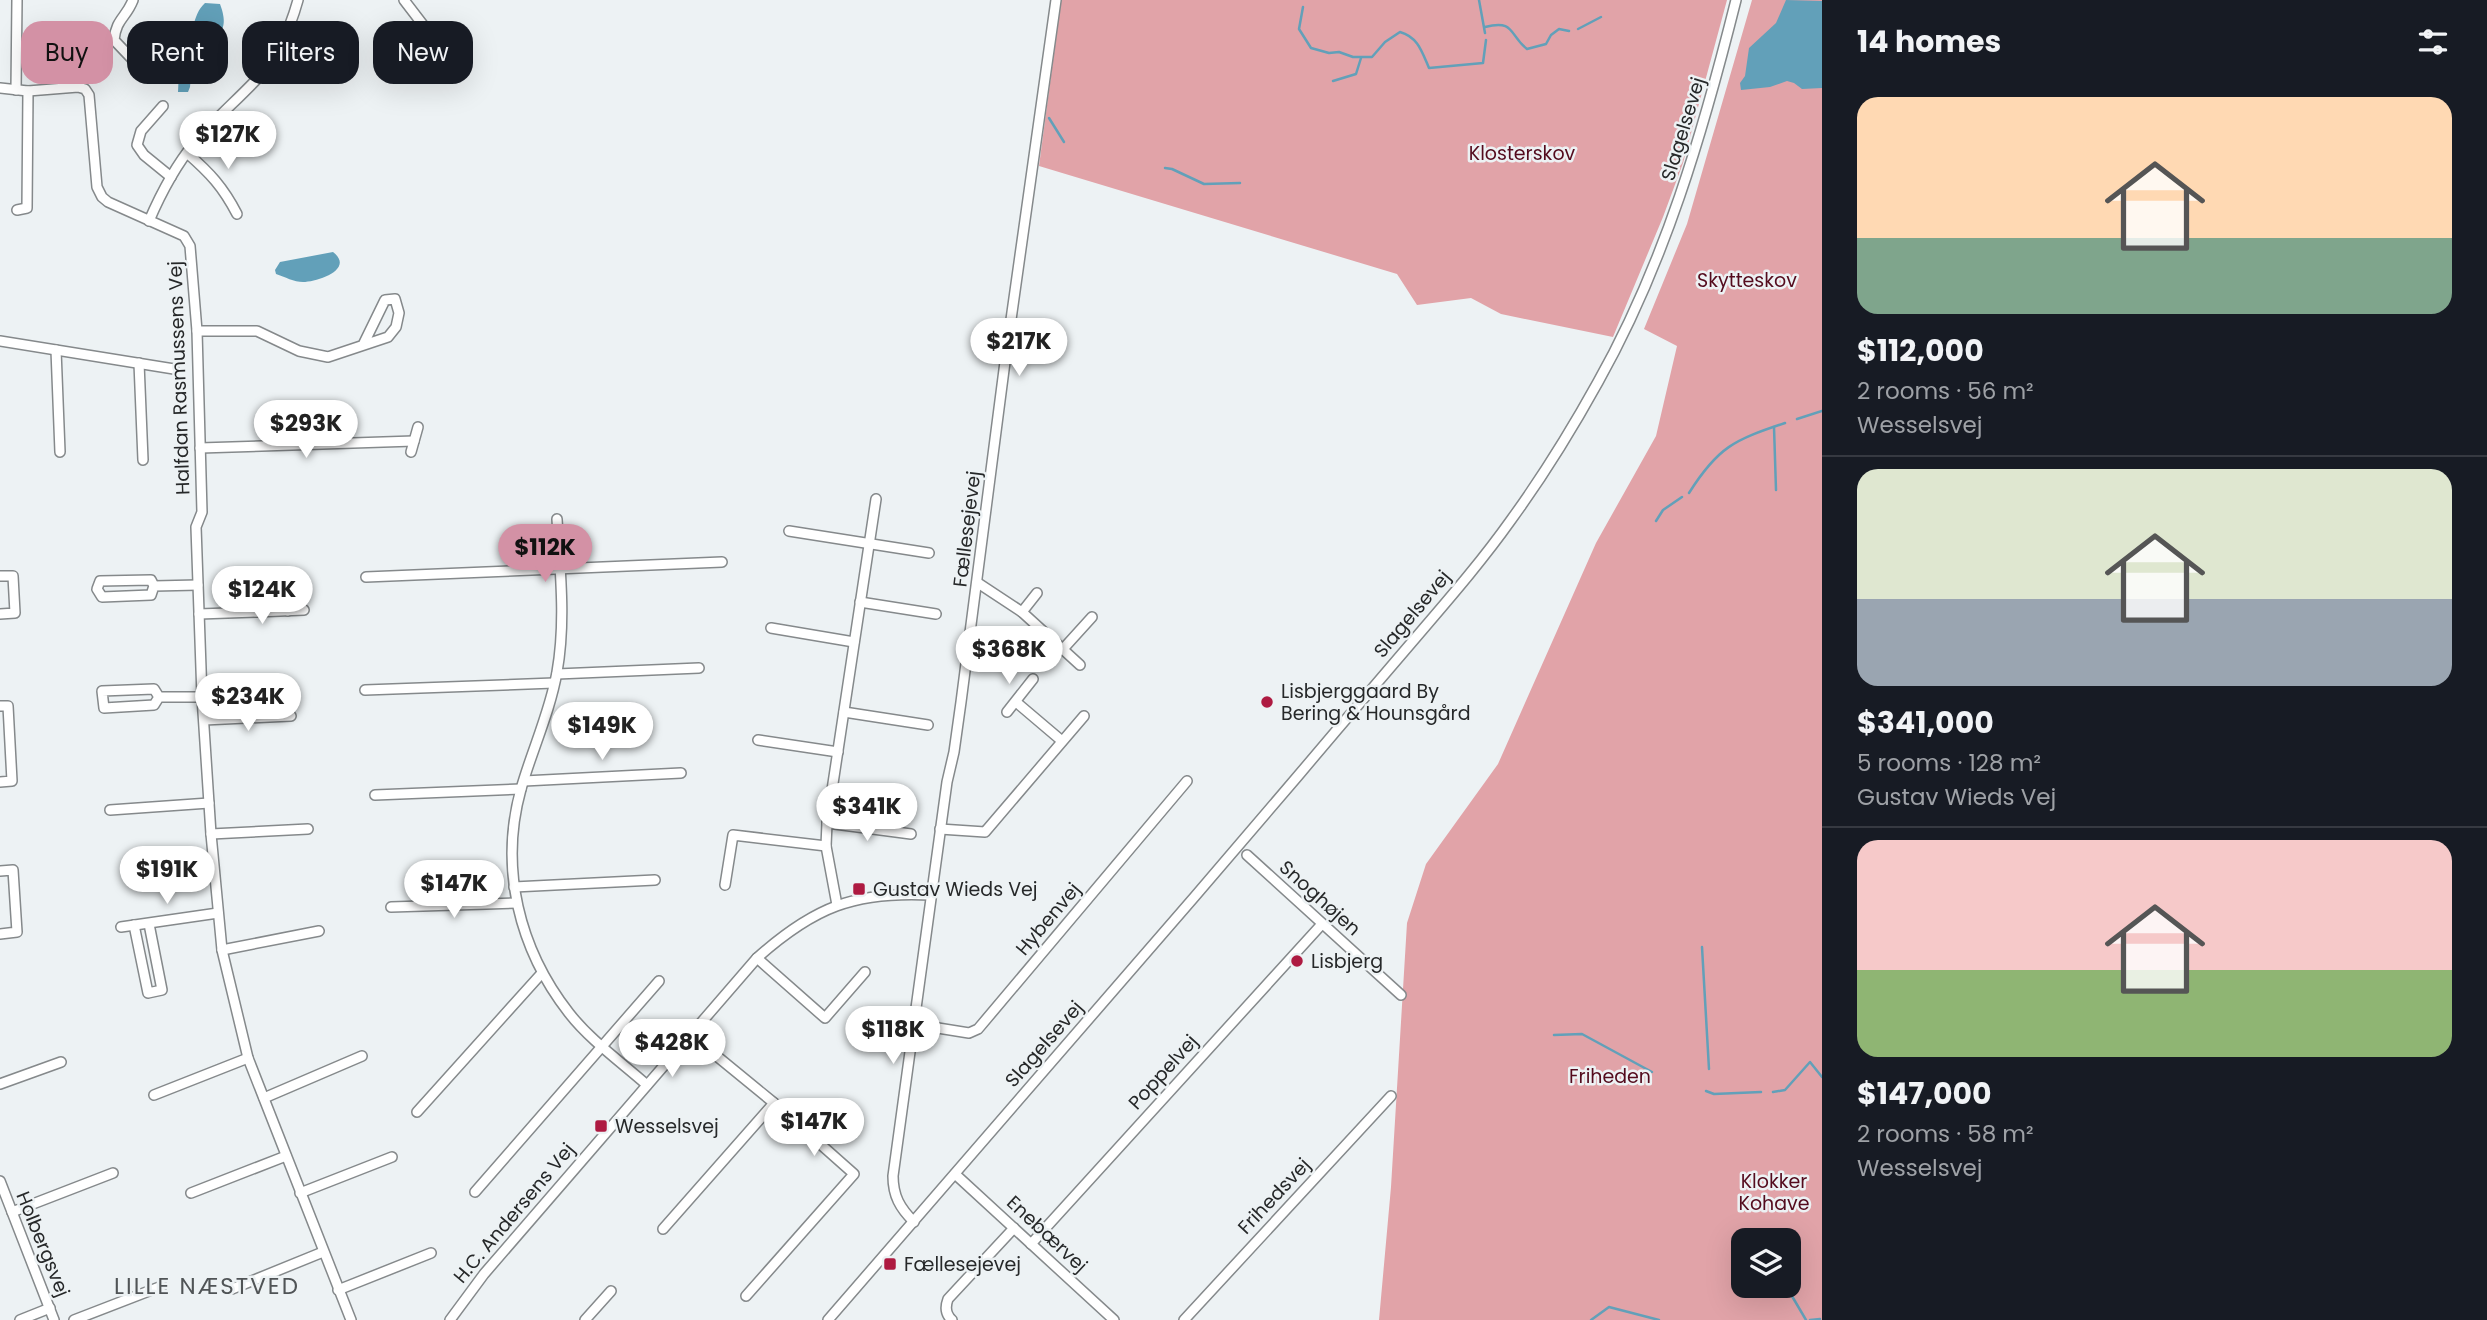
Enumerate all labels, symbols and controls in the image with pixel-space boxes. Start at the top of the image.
text: 14 homes [1857,20,2001,63]
chip: Buy [21,21,113,84]
chip: Rent [127,21,228,84]
chip: Filters [242,21,359,84]
chip: New [373,21,473,84]
icon: filters [2414,23,2452,61]
street label: Slagelsevej [1654,74,1712,184]
pin: $127K [179,111,277,171]
text: $127K [195,118,261,150]
park label: Klosterskov [1469,140,1576,167]
icon: home [2092,143,2218,269]
street label: Halfdan Rasmussens Vej [161,261,197,495]
park label: Skytteskov [1697,267,1797,294]
pin: $217K [970,318,1068,378]
text: $217K [986,325,1052,357]
text: $112,000 [1857,329,1984,372]
text: 2 rooms · 56 m² [1857,375,2034,407]
pin: $293K [257,400,355,460]
text: $293K [270,407,342,439]
text: Wesselsvej [1857,409,1983,441]
street label: Fællesejevej [946,469,988,589]
icon: home [2092,515,2218,641]
pin: $112K [496,524,594,584]
text: $112K [514,531,576,563]
street label: Slagelsevej [1367,564,1457,664]
pin: $124K [213,566,311,626]
text: $124K [228,573,296,605]
pin: $368K [960,626,1058,686]
text: $368K [972,633,1046,665]
pin: $234K [199,674,297,733]
place label: Lisbjerggaard By Bering & Hounsgård [1281,678,1471,727]
text: $234K [211,680,285,712]
marker: Lisbjerggaard By Bering & Hounsgård [1259,694,1275,710]
text: $341,000 [1857,701,1994,744]
pin: $149K [553,702,651,762]
text: $149K [567,709,637,741]
text: 5 rooms · 128 m² [1857,747,2041,779]
text: Gustav Wieds Vej [1857,781,2056,813]
pin: $341K [818,784,916,843]
text: $341K [832,790,902,822]
pin: $191K [118,846,216,906]
text: $191K [136,853,198,885]
street label: Snoghøjen [1273,854,1367,942]
pin: $147K [405,860,503,920]
text: $147K [420,867,488,899]
place label: Gustav Wieds Vej [873,876,1038,903]
street label: Hybenvej [1009,877,1087,961]
marker: Gustav Wieds Vej [851,881,867,897]
icon: home [2092,886,2218,1012]
place label: Lisbjerg [1311,948,1383,975]
marker: Lisbjerg [1289,953,1305,969]
street label: Slagelsevej [999,995,1089,1093]
pin: $118K [844,1006,942,1066]
text: $118K [861,1013,925,1045]
pin: $428K [623,1020,721,1079]
text: $428K [635,1026,709,1058]
street label: Poppelvej [1122,1029,1204,1115]
park label: Friheden [1569,1063,1651,1090]
text: $147,000 [1857,1072,1992,1115]
pin: $147K [765,1098,863,1158]
text: $147K [780,1105,848,1137]
place label: Wesselsvej [615,1113,719,1140]
marker: Wesselsvej [593,1118,609,1134]
text: 2 rooms · 58 m² [1857,1118,2034,1150]
street label: H.C. Andersens Vej [447,1137,581,1289]
street label: Frihedsvej [1232,1152,1316,1240]
text: Wesselsvej [1857,1152,1983,1184]
park label: Klokker Kohave [1739,1168,1809,1217]
street label: Holbergsvej [10,1187,76,1301]
street label: Enebærvej [1001,1189,1093,1279]
map controls [1731,1228,1801,1298]
button: layers [1731,1228,1801,1298]
place label: Fællesejevej [904,1251,1021,1278]
marker: Fællesejevej [882,1256,898,1272]
district label: LILLE NÆSTVED [114,1270,300,1302]

